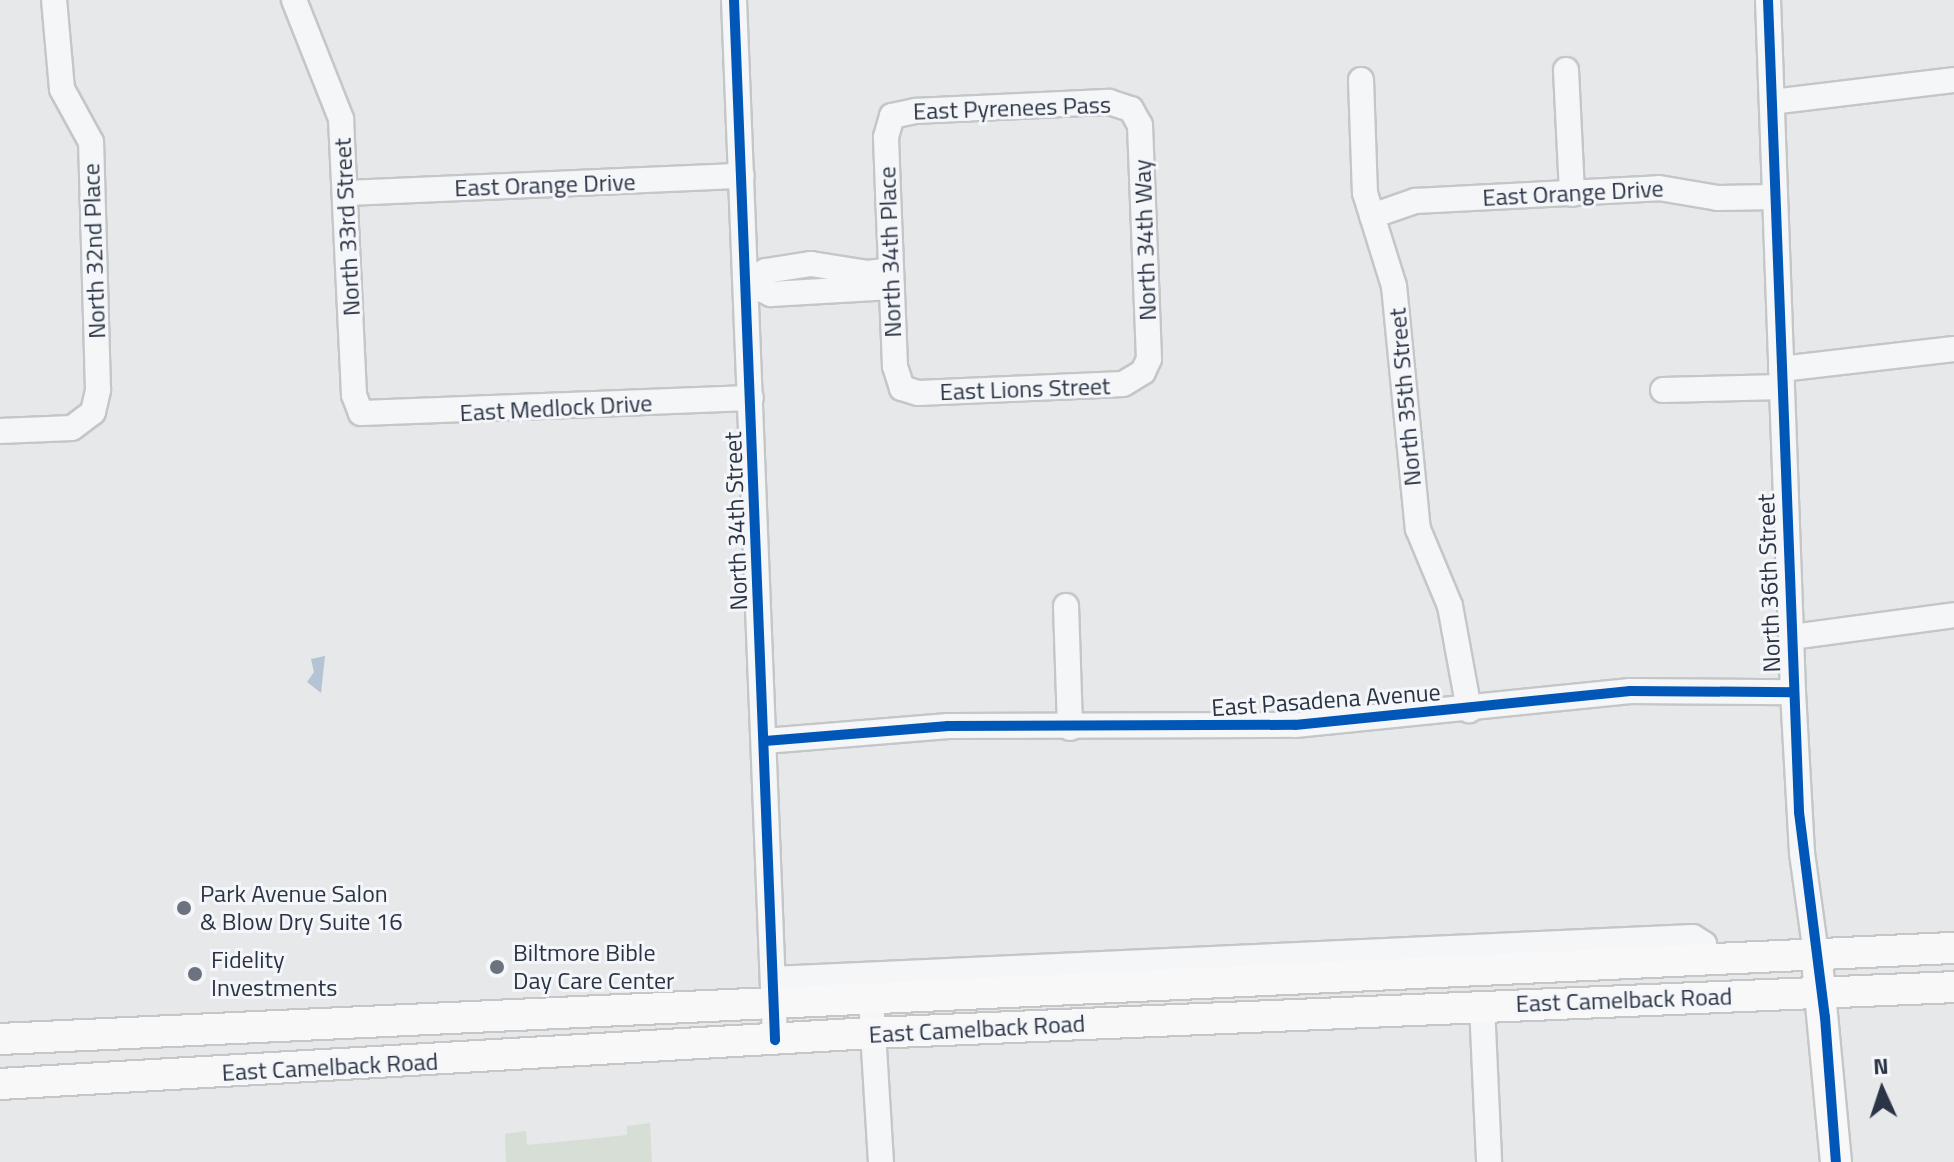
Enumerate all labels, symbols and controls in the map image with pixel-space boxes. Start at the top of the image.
street label: East Pyrenees Pass [912,90,1112,126]
street label: North 33rd Street [328,137,366,317]
street label: North 34th Way [1128,159,1162,321]
street label: North 32nd Place [77,163,111,339]
street label: North 34th Place [873,166,907,338]
street label: East Orange Drive [454,167,636,203]
street label: East Orange Drive [1482,174,1664,212]
street label: North 35th Street [1383,307,1427,487]
street label: East Lions Street [939,372,1111,406]
street label: East Medlock Drive [459,389,653,427]
street label: North 34th Street [718,431,754,611]
street label: North 36th Street [1751,493,1787,673]
street label: East Pasadena Avenue [1210,678,1442,722]
place label: Park Avenue Salon & Blow Dry Suite 16 [200,880,403,936]
marker: Park Avenue Salon & Blow Dry Suite 16 [175,899,193,917]
place label: Biltmore Bible Day Care Center [513,939,674,995]
place label: Fidelity Investments [211,946,337,1002]
marker: Biltmore Bible Day Care Center [488,958,506,976]
marker: Fidelity Investments [186,965,204,983]
street label: East Camelback Road [1515,982,1733,1018]
street label: East Camelback Road [868,1009,1086,1049]
street label: East Camelback Road [221,1047,439,1087]
text: N [1872,1049,1889,1083]
north arrow [1842,1050,1922,1130]

